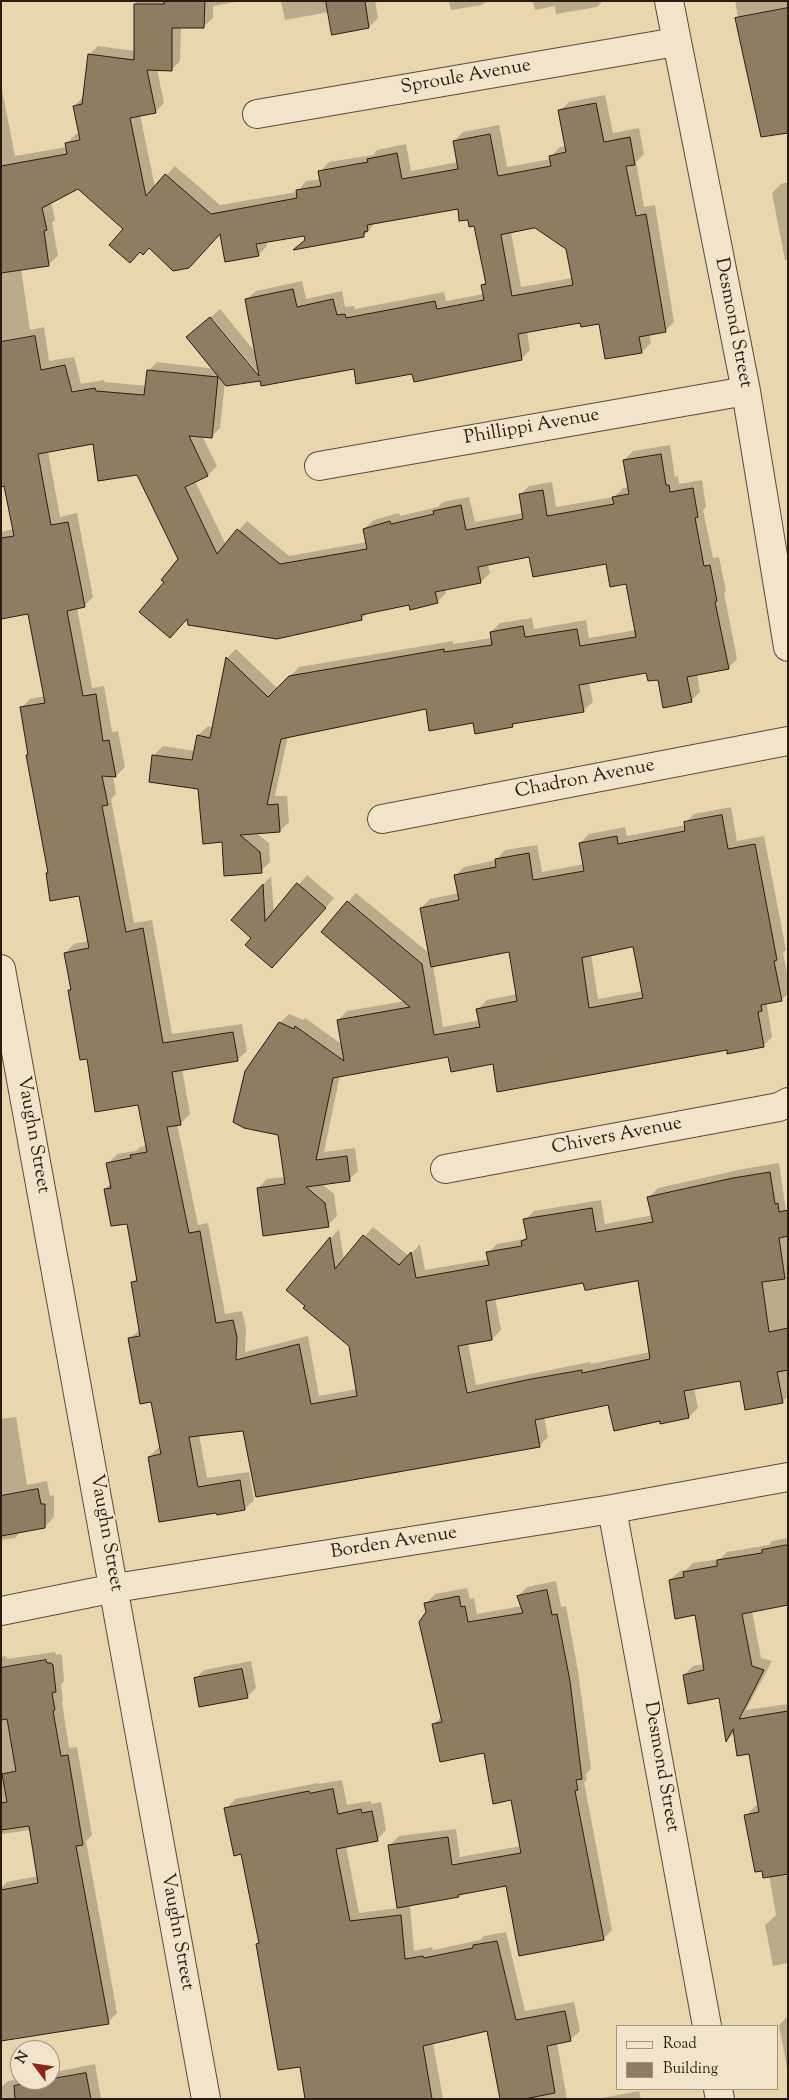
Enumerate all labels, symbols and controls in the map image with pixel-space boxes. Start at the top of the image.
street label: Sproule Avenue [399,55,533,101]
street label: Desmond Street [708,256,756,390]
street label: Phillippi Avenue [463,405,601,451]
street label: Chadron Avenue [513,755,657,805]
street label: Vaughn Street [10,1075,54,1195]
street label: Chivers Avenue [550,1113,684,1161]
street label: Vaughn Street [83,1473,127,1593]
street label: Borden Avenue [329,1523,459,1565]
street label: Desmond Street [637,1700,683,1834]
street label: Vaughn Street [154,1872,198,1992]
legend [616,2025,779,2090]
text: Road [663,2034,697,2055]
north arrow [10,2040,60,2090]
text: N [12,2048,34,2068]
text: Building [663,2059,718,2080]

